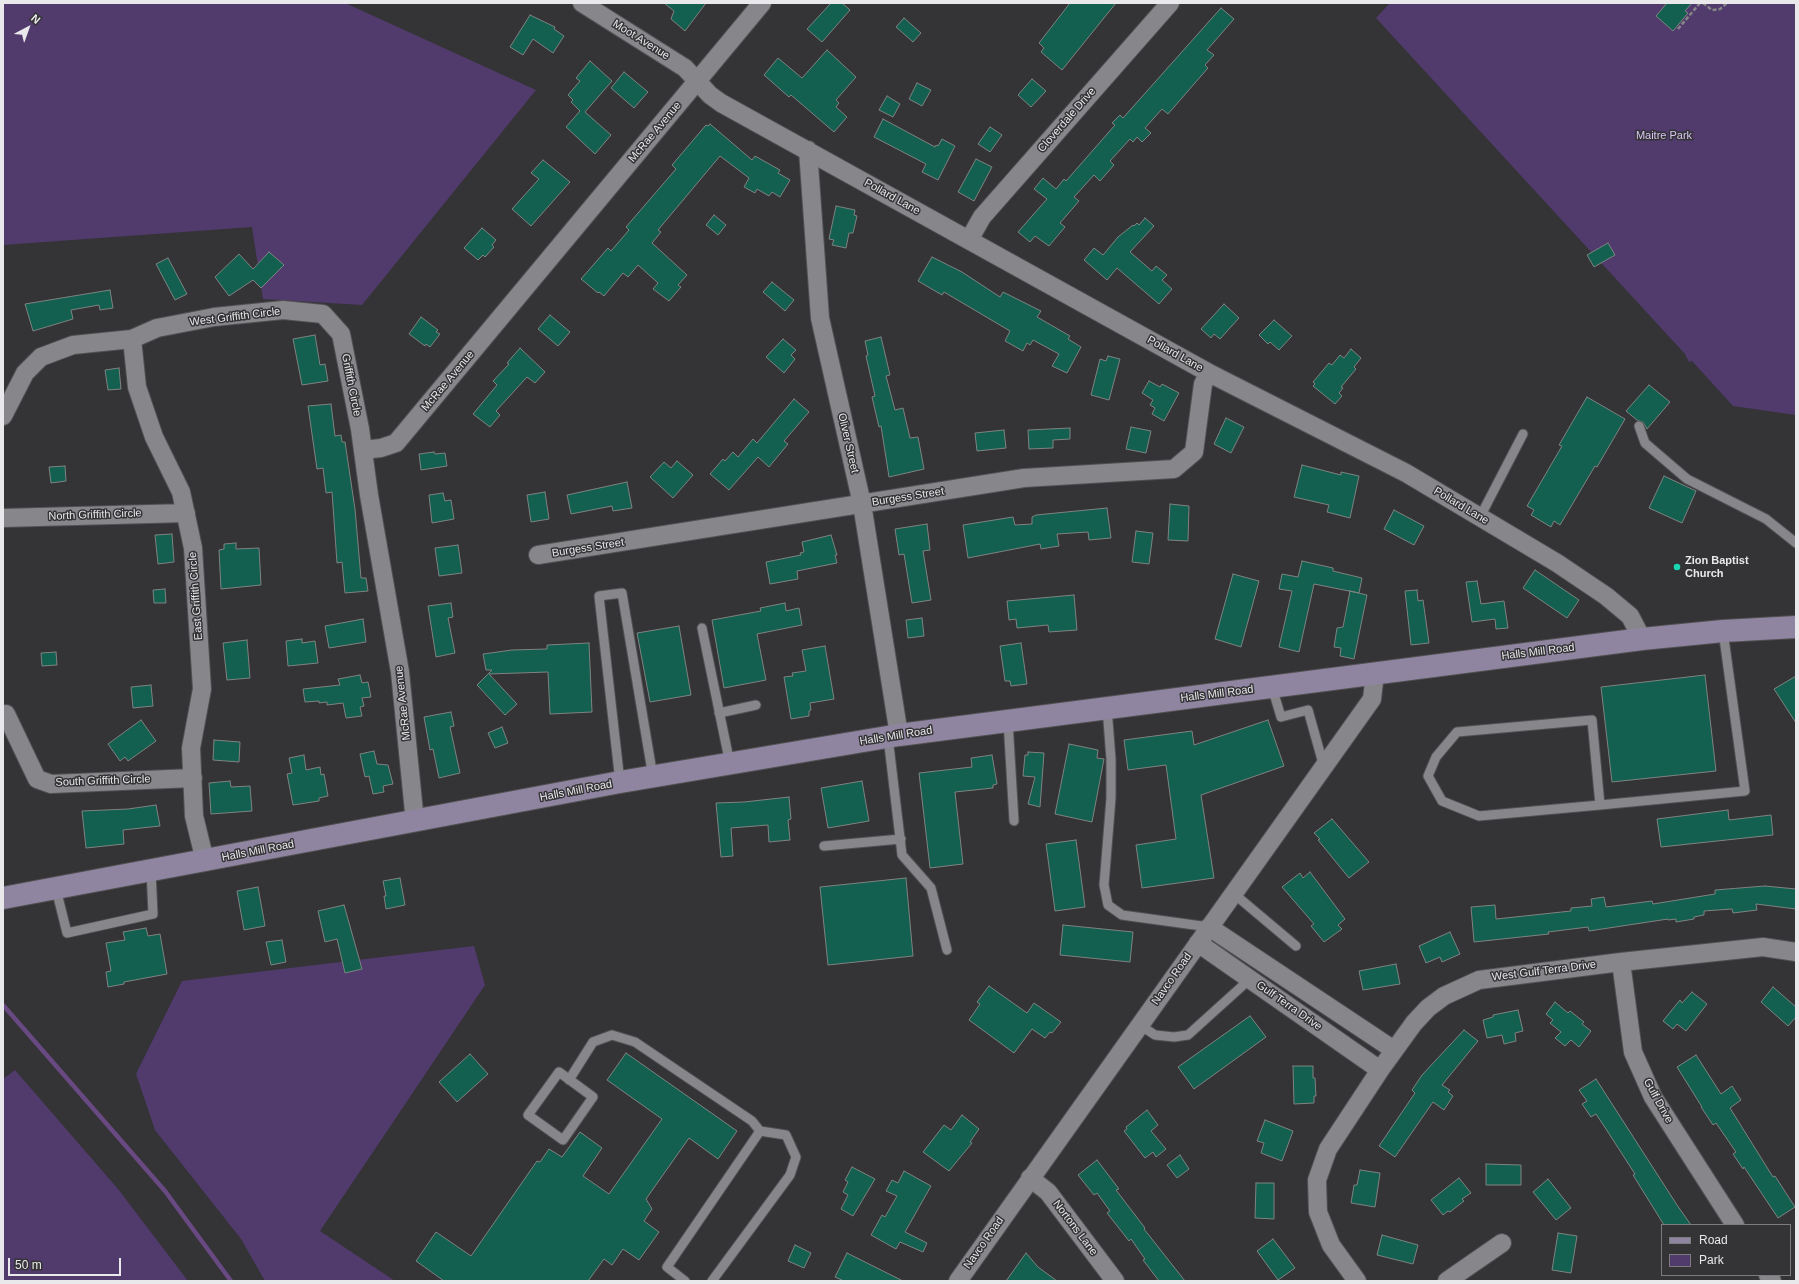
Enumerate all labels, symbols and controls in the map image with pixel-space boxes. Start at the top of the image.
north arrow [8,8,48,48]
text: N [29,12,43,26]
street label: Moot Avenue [610,17,672,63]
street label: Cloverdale Drive [1035,85,1099,155]
street label: McRae Avenue [626,99,684,165]
park label: Maitre Park [1636,129,1692,143]
street label: Pollard Lane [862,176,922,218]
street label: West Griffith Circle [189,305,281,329]
street label: Pollard Lane [1145,333,1205,375]
street label: McRae Avenue [419,348,477,414]
street label: Griffith Circle [338,353,364,417]
street label: Oliver Street [835,412,861,474]
street label: Pollard Lane [1431,484,1491,528]
street label: Burgess Street [871,485,945,509]
street label: North Griffith Circle [48,507,142,523]
street label: Burgess Street [551,536,625,560]
street label: East Griffith Circle [186,551,206,641]
place label: Zion Baptist Church [1685,554,1749,580]
marker: Zion Baptist Church [1672,562,1682,572]
street label: Halls Mill Road [1501,641,1575,663]
street label: McRae Avenue [393,665,413,741]
street label: Halls Mill Road [1180,683,1254,705]
street label: Halls Mill Road [859,724,933,748]
street label: South Griffith Circle [55,773,151,789]
street label: Halls Mill Road [539,778,613,804]
street label: Halls Mill Road [221,838,295,864]
street label: Navco Road [1149,950,1195,1008]
street label: West Gulf Terra Drive [1491,958,1597,984]
street label: Gulf Terra Drive [1254,979,1324,1033]
street label: Gulf Drive [1640,1076,1676,1126]
street label: Nortons Lane [1050,1198,1100,1258]
street label: Navco Road [961,1214,1007,1272]
legend [1661,1224,1791,1276]
text: Road [1699,1233,1728,1247]
scale bar [10,1250,123,1276]
text: Park [1699,1253,1724,1267]
text: 50 m [15,1258,42,1272]

